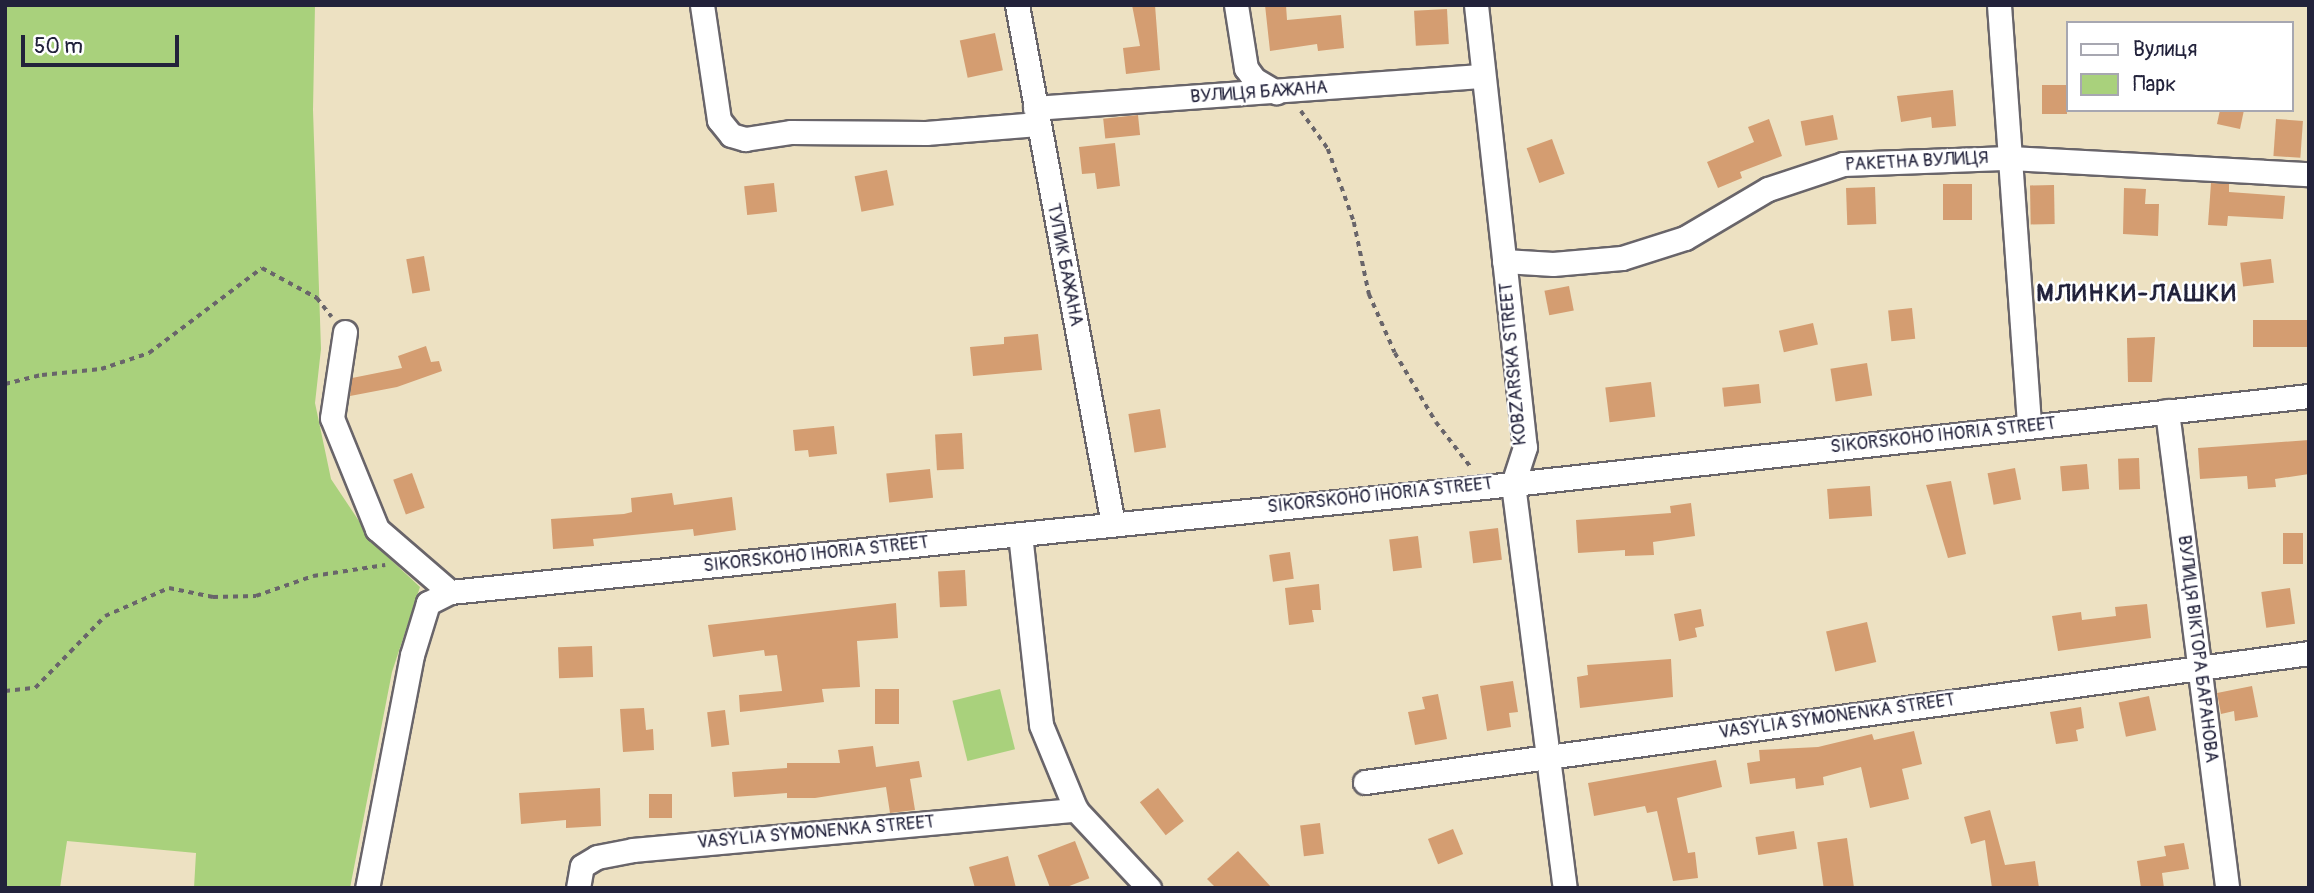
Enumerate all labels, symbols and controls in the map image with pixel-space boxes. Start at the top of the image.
scale bar [24,21,182,65]
legend [2066,21,2293,112]
text: 50 m [34,33,83,60]
text: Вулиця [2133,36,2197,63]
text: Парк [2133,71,2176,98]
street label: ВУЛИЦЯ БАЖАНА [1190,77,1328,109]
street label: РАКЕТНА ВУЛИЦЯ [1845,147,1989,177]
street label: ТУПИК БАЖАНА [1042,202,1086,328]
district label: МЛИНКИ-ЛАШКИ [2038,280,2236,308]
street label: KOBZARSKA STREET [1496,282,1532,446]
street label: SIKORSKOHO IHORIA STREET [1829,413,2057,459]
street label: SIKORSKOHO IHORIA STREET [1266,473,1494,519]
street label: SIKORSKOHO IHORIA STREET [702,532,930,578]
street label: ВУЛИЦЯ ВІКТОРА БАРАНОВА [2172,534,2222,764]
street label: VASYLIA SYMONENKA STREET [1718,690,1956,744]
street label: VASYLIA SYMONENKA STREET [696,812,936,854]

